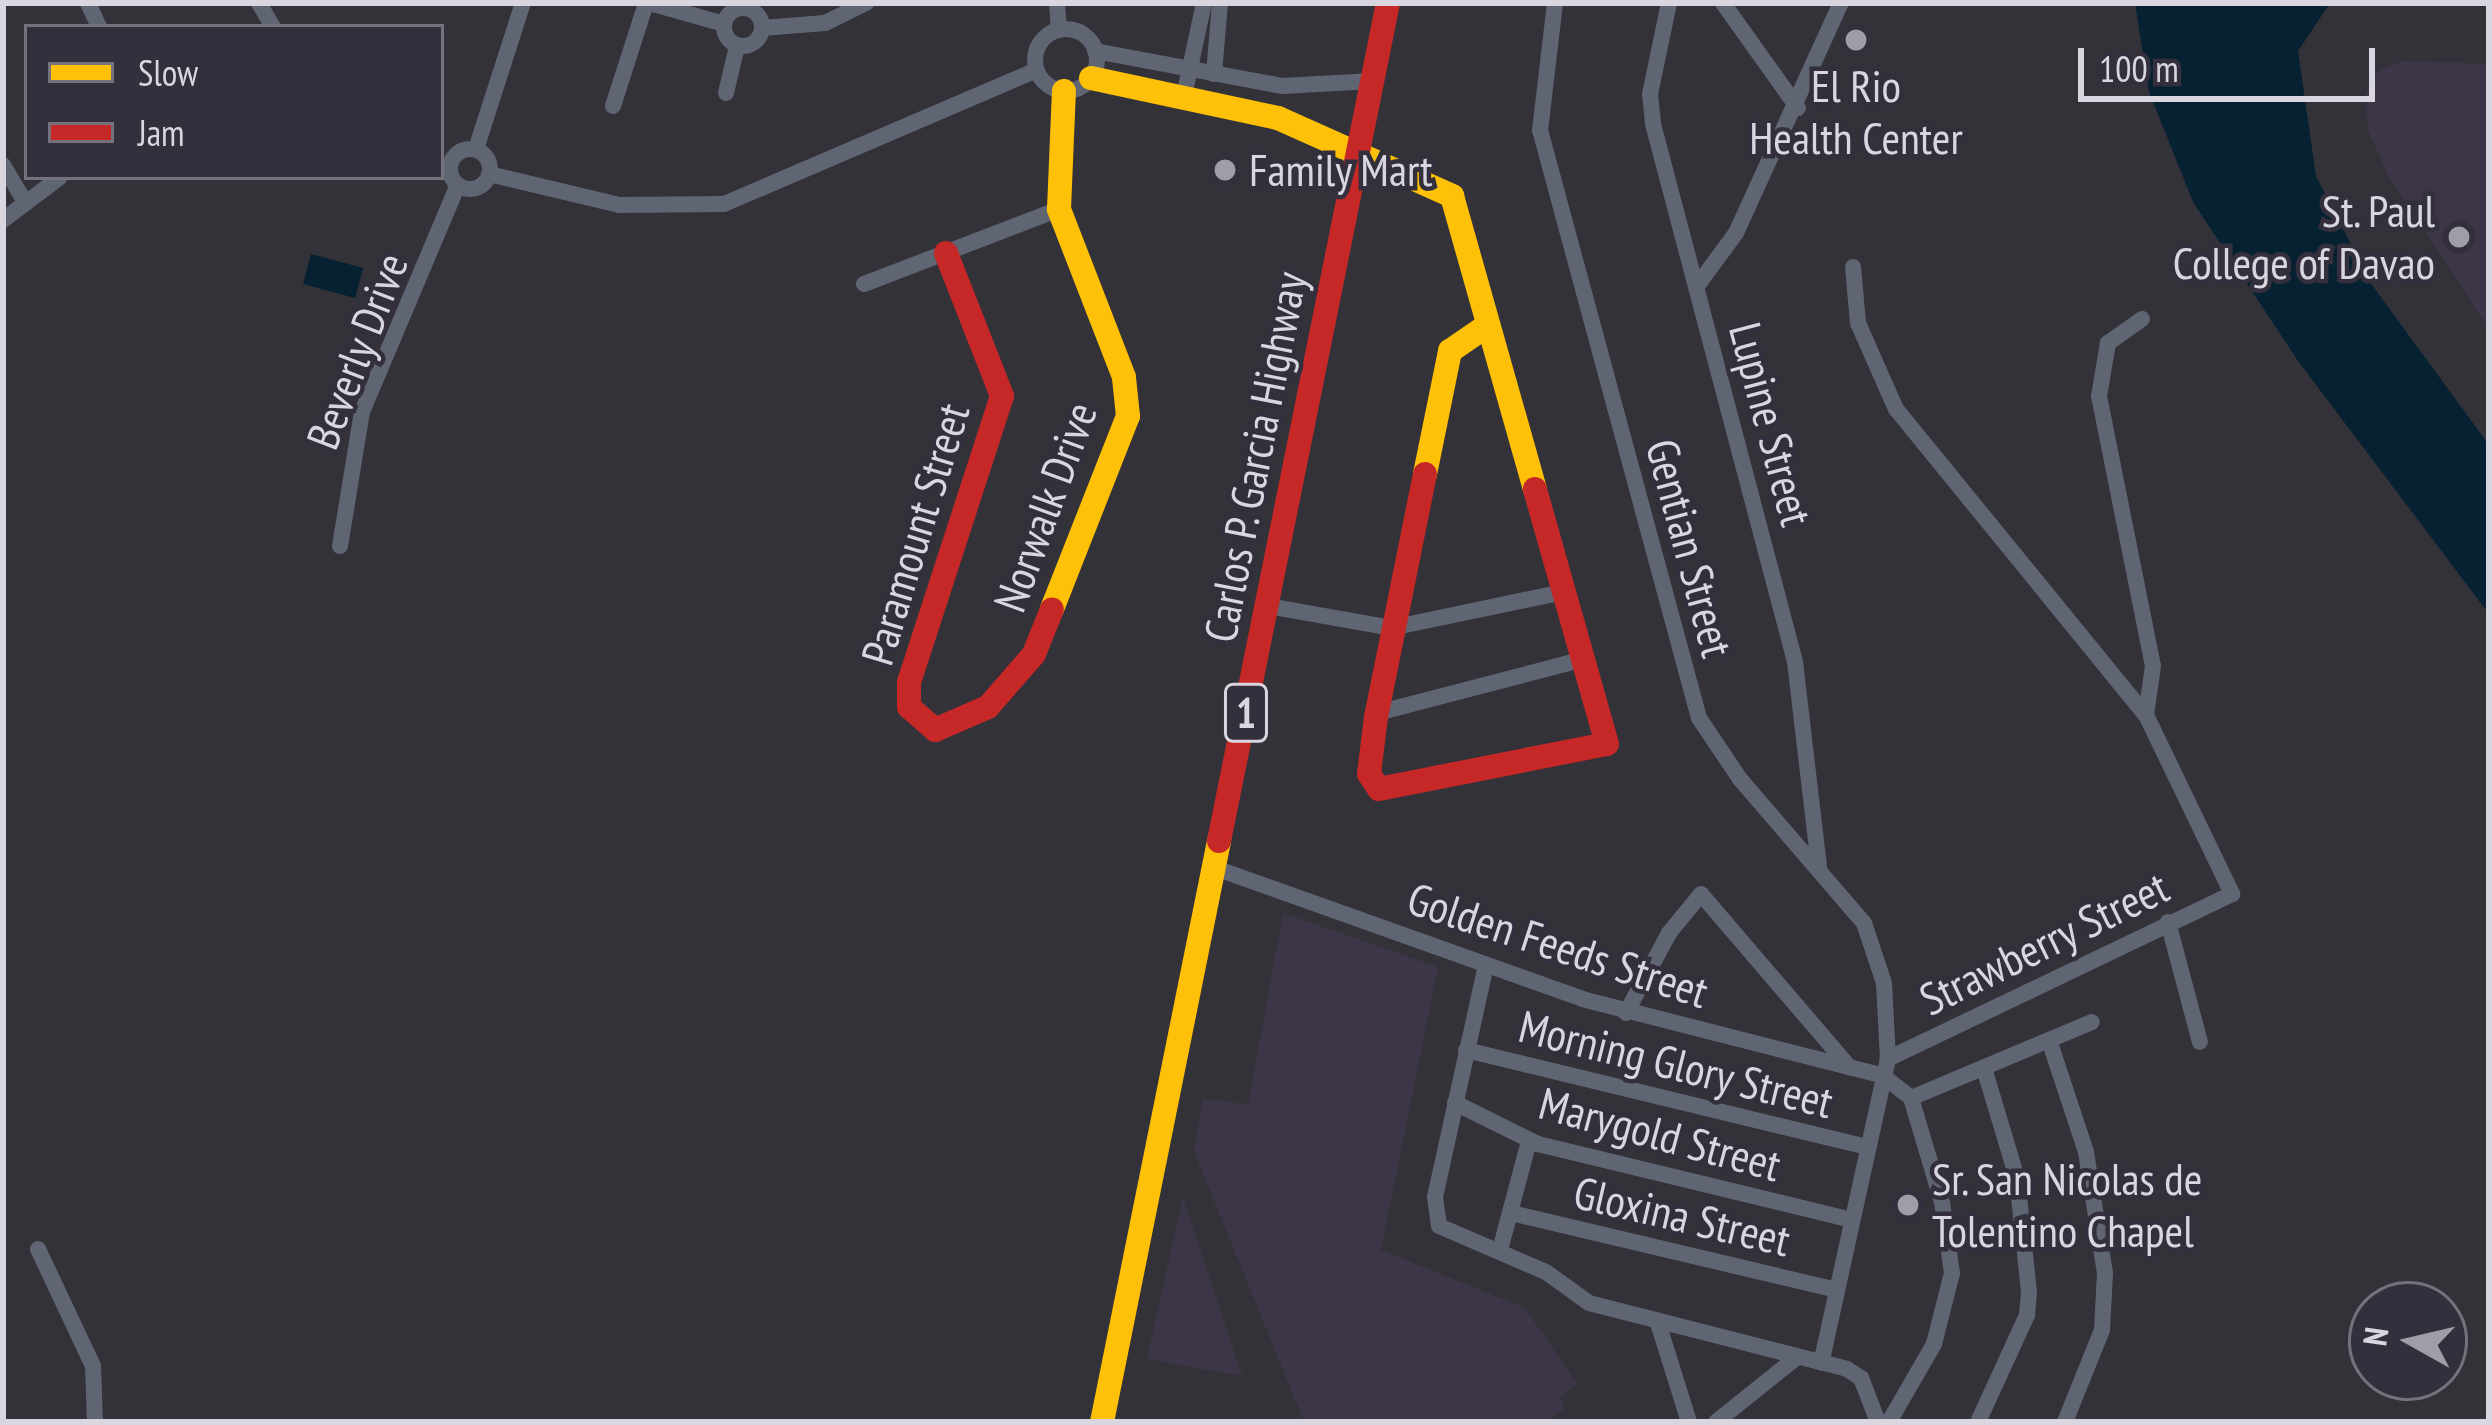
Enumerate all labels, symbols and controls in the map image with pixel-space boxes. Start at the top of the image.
legend [24,24,444,180]
scale bar [2084,24,2381,98]
marker: El Rio Health Center [1843,27,1869,53]
text: 100 m [2099,45,2179,92]
text: Slow [138,49,198,96]
place label: El Rio Health Center [1749,59,1963,165]
text: Jam [138,109,185,156]
place label: Family Mart [1249,143,1434,197]
marker: Family Mart [1212,157,1238,183]
place label: St. Paul College of Davao [2173,184,2435,290]
marker: St. Paul College of Davao [2446,224,2472,250]
street label: Beverly Drive [295,245,419,457]
street label: Carlos P. Garcia Highway [1192,266,1318,648]
street label: Lupine Street [1718,317,1824,531]
street label: Norwalk Drive [982,395,1108,619]
street label: Paramount Street [850,397,980,671]
street label: Gentian Street [1635,433,1745,663]
road number: 1 [1222,677,1270,749]
street label: Strawberry Street [1910,859,2178,1027]
street label: Golden Feeds Street [1401,871,1715,1019]
street label: Morning Glory Street [1513,999,1839,1129]
street label: Marygold Street [1534,1076,1786,1192]
place label: Sr. San Nicolas de Tolentino Chapel [1932,1152,2205,1258]
street label: Gloxina Street [1569,1165,1795,1267]
marker: Sr. San Nicolas de Tolentino Chapel [1895,1192,1921,1218]
north arrow [2348,1281,2468,1401]
text: N [2352,1325,2397,1348]

